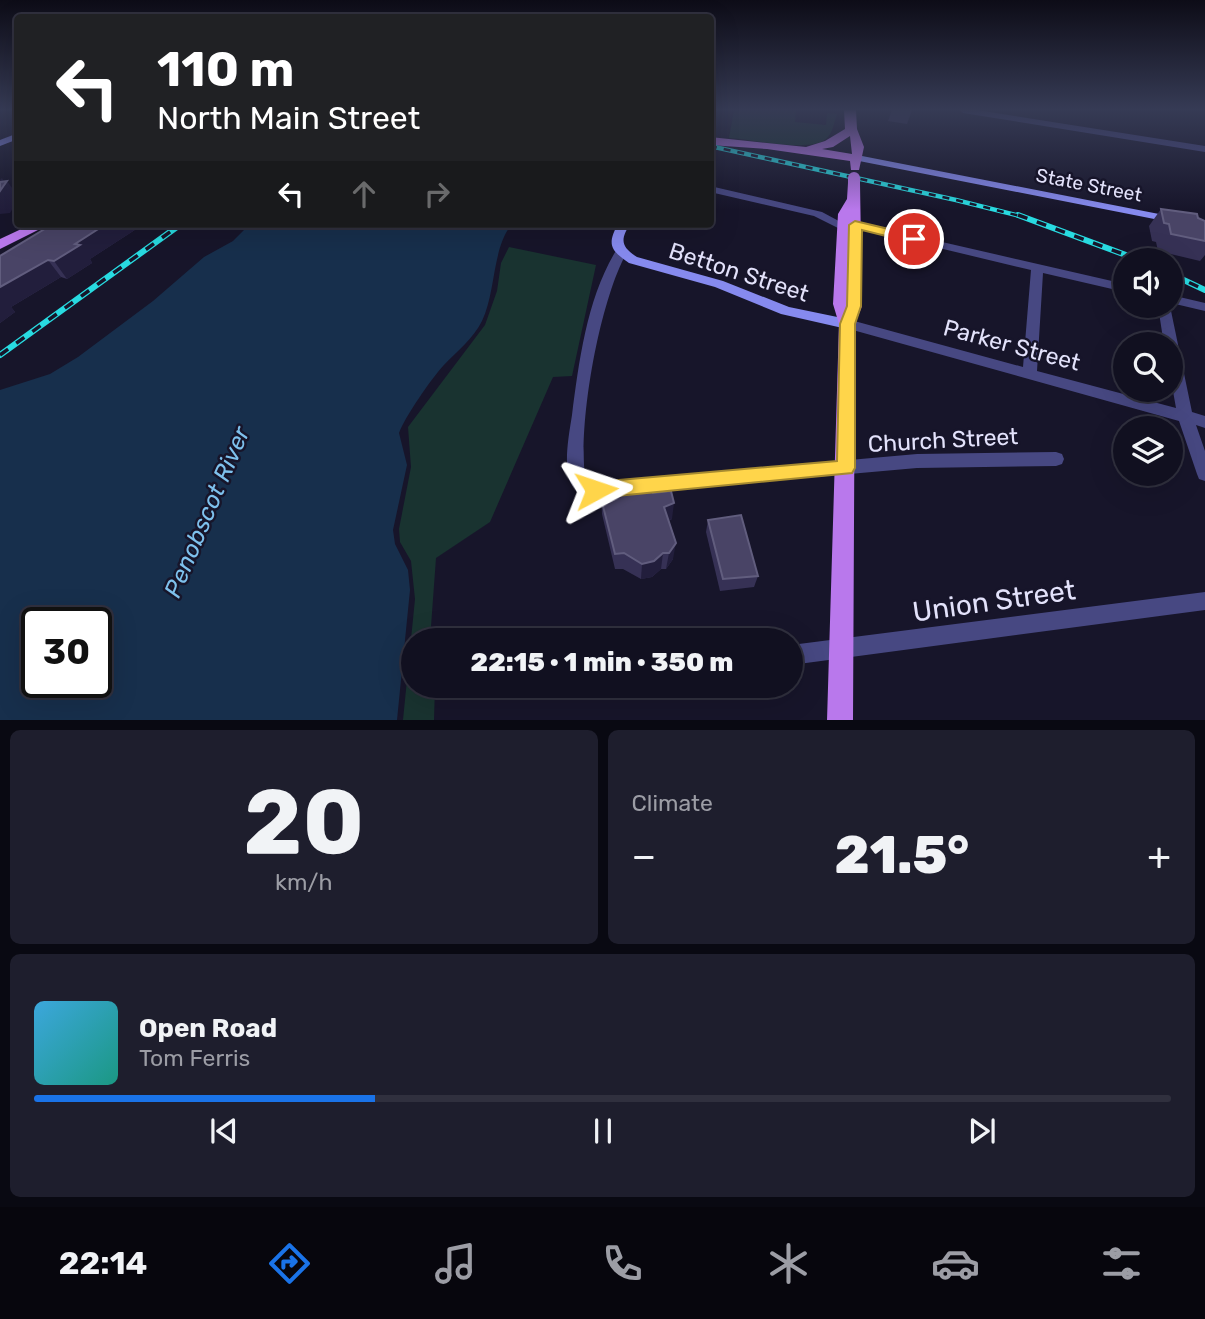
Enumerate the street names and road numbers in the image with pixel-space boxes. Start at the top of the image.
street label: State Street [1034,163,1144,207]
street label: Betton Street [666,236,812,308]
street label: Parker Street [941,313,1083,377]
street label: Church Street [867,422,1019,458]
street label: Union Street [910,573,1078,629]

